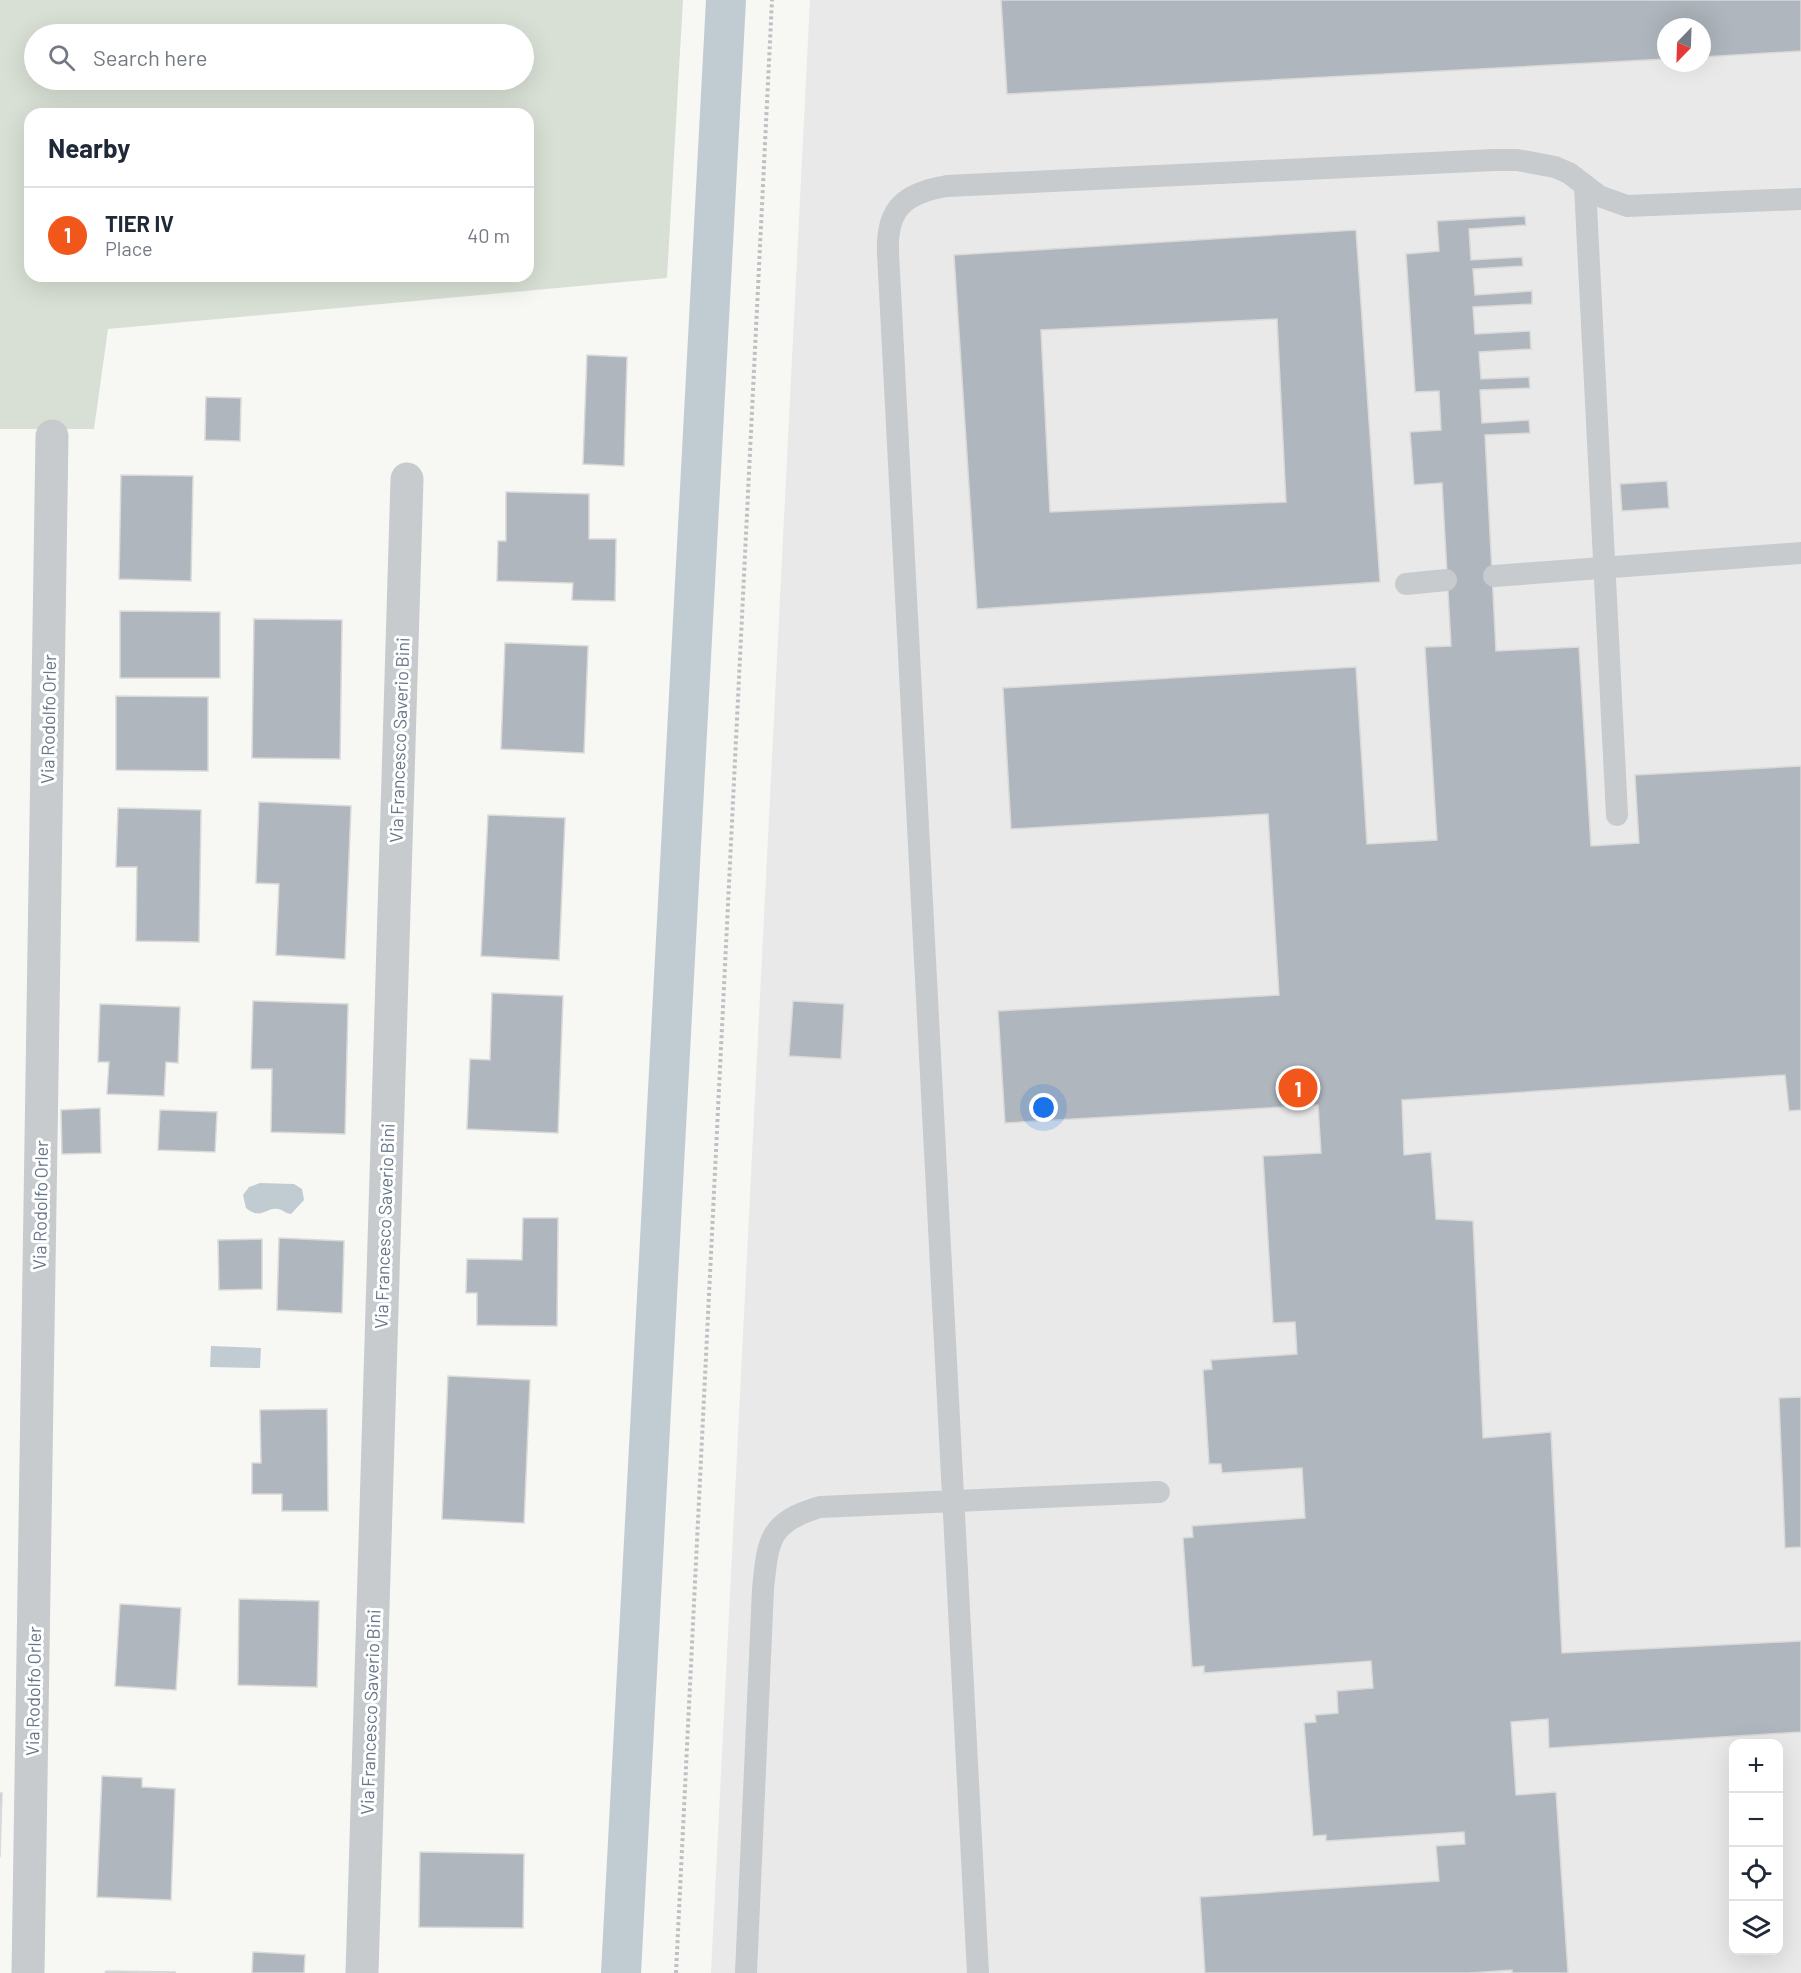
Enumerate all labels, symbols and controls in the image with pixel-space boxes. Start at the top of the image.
north arrow [1657,18,1711,72]
search box [24,24,534,90]
icon: search [45,41,78,74]
text: Search here [93,44,207,70]
text: Nearby [48,132,130,163]
text: TIER IV [105,210,174,236]
text: 1 [64,223,71,247]
text: 40 m [467,223,510,247]
text: Place [105,236,153,260]
street label: Via Francesco Saverio Bini [384,637,414,843]
street label: Via Rodolfo Orler [36,654,60,784]
pin: 1 [1278,1066,1318,1110]
your location [1029,1093,1058,1122]
street label: Via Francesco Saverio Bini [369,1123,399,1329]
street label: Via Rodolfo Orler [28,1140,52,1270]
street label: Via Francesco Saverio Bini [355,1609,385,1815]
street label: Via Rodolfo Orler [21,1626,45,1756]
map controls [1729,1739,1783,1955]
button: + [1729,1739,1783,1793]
button: − [1729,1793,1783,1847]
button: locate [1729,1847,1783,1901]
button: layers [1729,1901,1783,1955]

